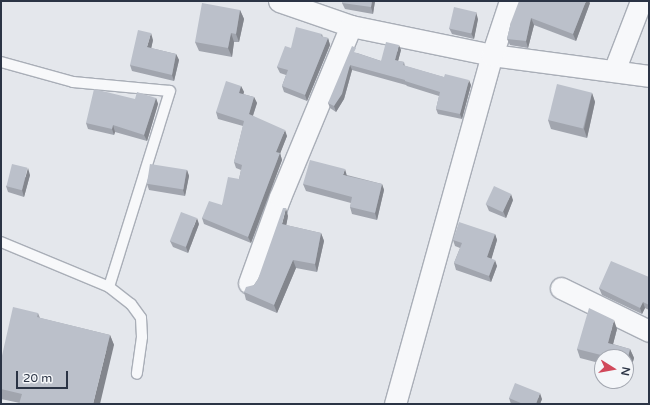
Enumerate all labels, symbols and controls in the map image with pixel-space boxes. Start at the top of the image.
north arrow [594,349,634,389]
scale bar [18,363,70,389]
text: N [618,366,633,377]
text: 20 m [23,371,52,385]

